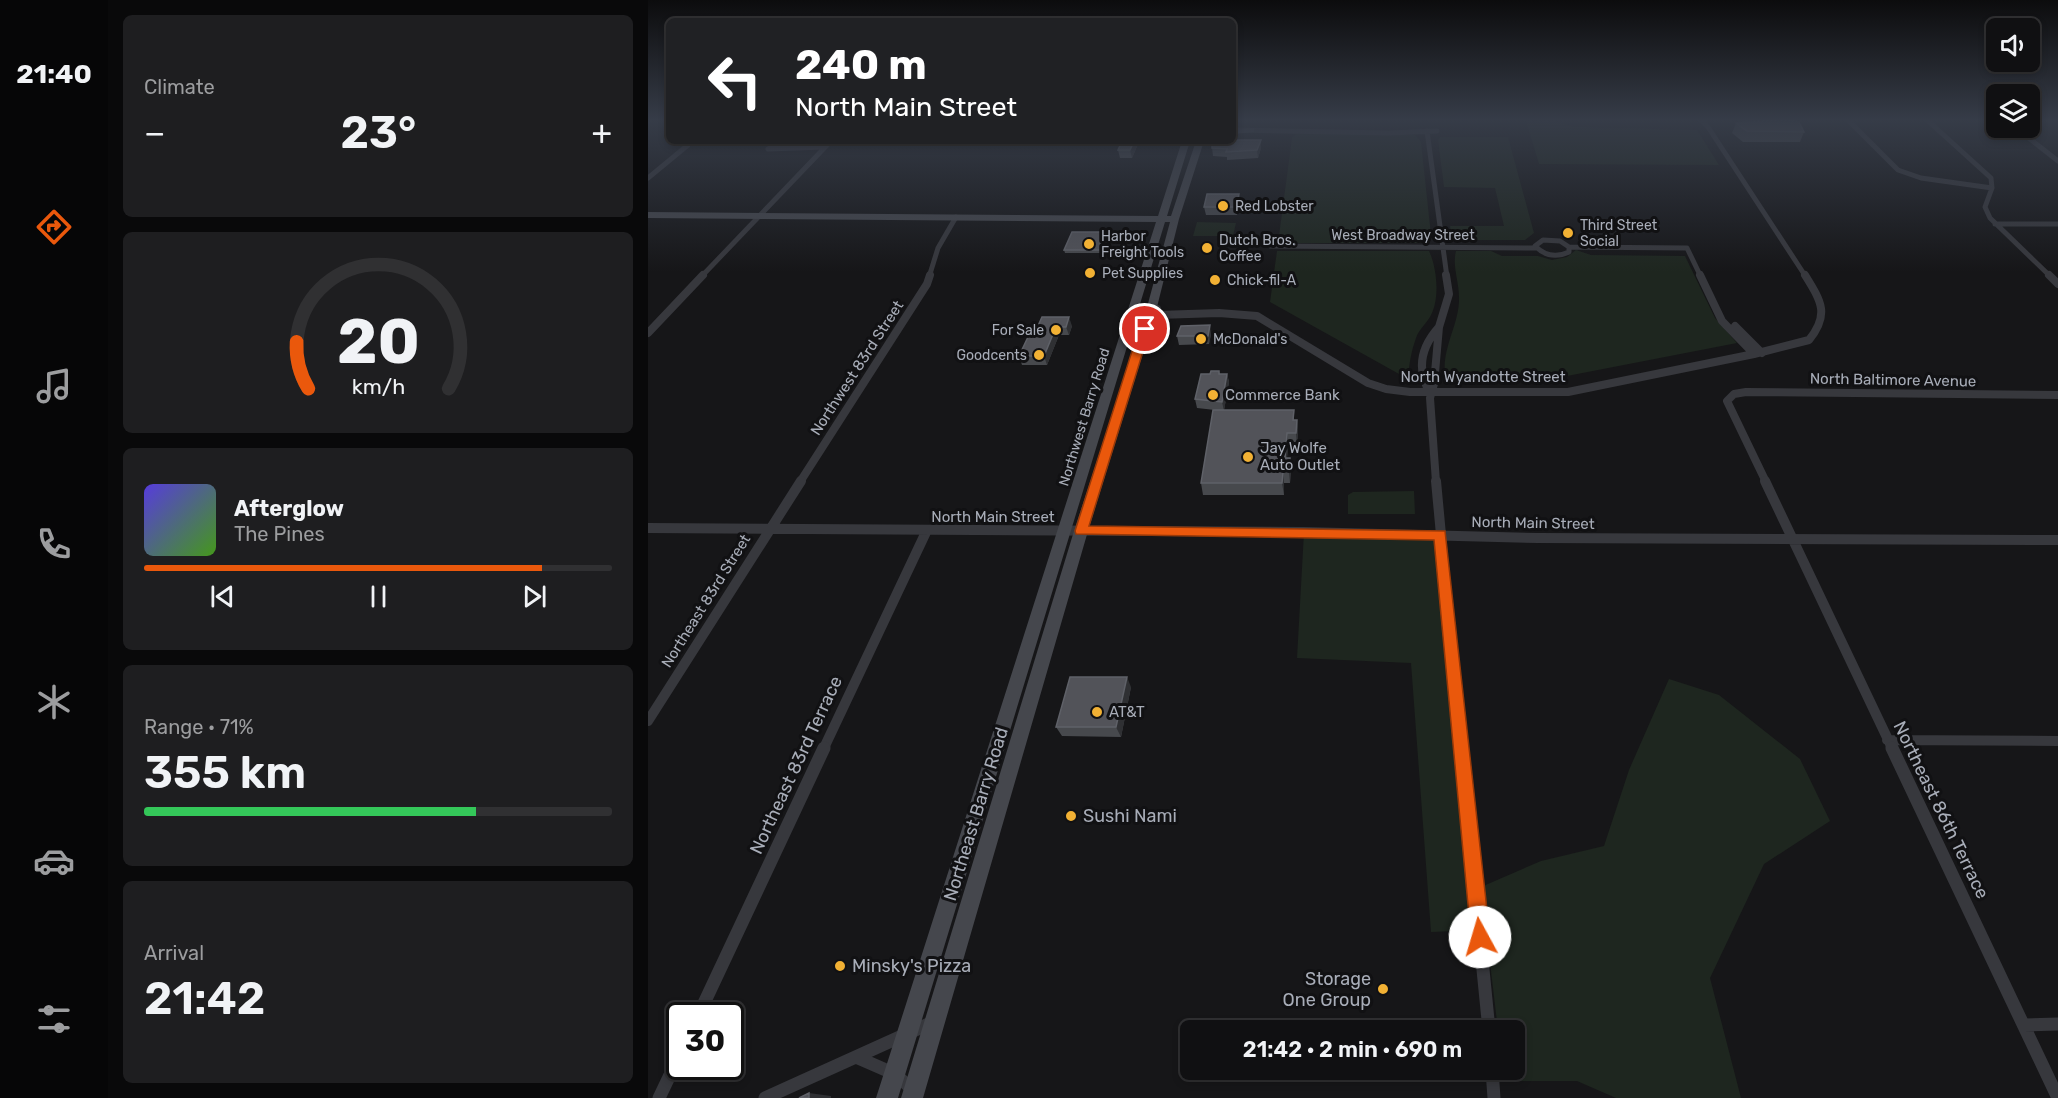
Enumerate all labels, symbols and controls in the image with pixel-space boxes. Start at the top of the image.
map controls [1986,18,2040,138]
button: sound [1986,18,2040,72]
text: 240 m [795,40,927,90]
icon: left [696,42,774,120]
text: 21:40 [16,58,92,90]
text: Climate [144,75,215,99]
button: layers [1986,84,2040,138]
text: North Main Street [795,91,1017,123]
text: 23° [341,106,416,159]
text: − [144,113,165,152]
text: + [591,113,612,152]
place label: Red Lobster [1235,198,1314,215]
marker: Red Lobster [1216,199,1230,213]
icon: directions [33,206,75,248]
place label: Third Street Social [1580,217,1658,250]
marker: Third Street Social [1561,226,1575,240]
street label: West Broadway Street [1331,227,1475,244]
place label: Harbor Freight Tools [1101,228,1184,261]
place label: Dutch Bros. Coffee [1219,232,1295,265]
marker: Harbor Freight Tools [1082,237,1096,251]
marker: Dutch Bros. Coffee [1200,241,1214,255]
place label: Pet Supplies [1102,265,1183,282]
marker: Pet Supplies [1083,266,1097,280]
place label: Chick-fil-A [1227,272,1297,289]
marker: Chick-fil-A [1208,273,1222,287]
street label: Northwest 83rd Street [807,297,907,439]
pin [1119,303,1170,354]
text: 20 [337,306,419,380]
icon: arrive [1128,312,1161,345]
place label: For Sale [992,322,1044,339]
marker: For Sale [1049,323,1063,337]
place label: McDonald's [1213,331,1287,348]
marker: McDonald's [1194,332,1208,346]
street label: Northwest Barry Road [1055,346,1114,488]
place label: Goodcents [956,347,1027,364]
marker: Goodcents [1032,348,1046,362]
icon: music [33,365,75,407]
street label: North Wyandotte Street [1400,368,1566,386]
street label: North Baltimore Avenue [1810,370,1976,390]
text: km/h [351,375,405,400]
place label: Commerce Bank [1225,386,1340,404]
marker: Commerce Bank [1206,388,1220,402]
place label: Jay Wolfe Auto Outlet [1260,439,1340,474]
marker: Jay Wolfe Auto Outlet [1241,450,1255,464]
text: Afterglow [234,495,344,522]
street label: North Main Street [931,508,1055,526]
street label: North Main Street [1471,513,1595,533]
text: The Pines [234,522,325,546]
icon: phone [33,523,75,565]
street label: Northeast 83rd Street [658,531,754,671]
icon: previous [206,580,239,613]
icon: pause [362,580,395,613]
icon: next [518,580,551,613]
street label: Northeast 83rd Terrace [745,672,847,858]
icon: climate [33,681,75,723]
place label: AT&T [1109,703,1145,721]
marker: AT&T [1090,705,1104,719]
text: Range · 71% [144,715,254,739]
street label: Northeast 86th Terrace [1888,718,1994,902]
street label: Northeast Barry Road [939,724,1013,904]
text: 355 km [144,746,306,799]
place label: Sushi Nami [1083,805,1177,827]
marker: Sushi Nami [1064,809,1078,823]
icon: car [33,840,75,882]
position arrow [1448,905,1512,969]
text: Arrival [144,941,204,965]
place label: Minsky's Pizza [852,955,971,977]
marker: Minsky's Pizza [833,959,847,973]
place label: Storage One Group [1283,968,1371,1011]
text: 21:42 [144,972,265,1025]
marker: Storage One Group [1376,982,1390,996]
icon: filters [33,998,75,1040]
speed limit sign: 30 [666,1002,744,1080]
text: 21:42 · 2 min · 690 m [1243,1036,1462,1063]

